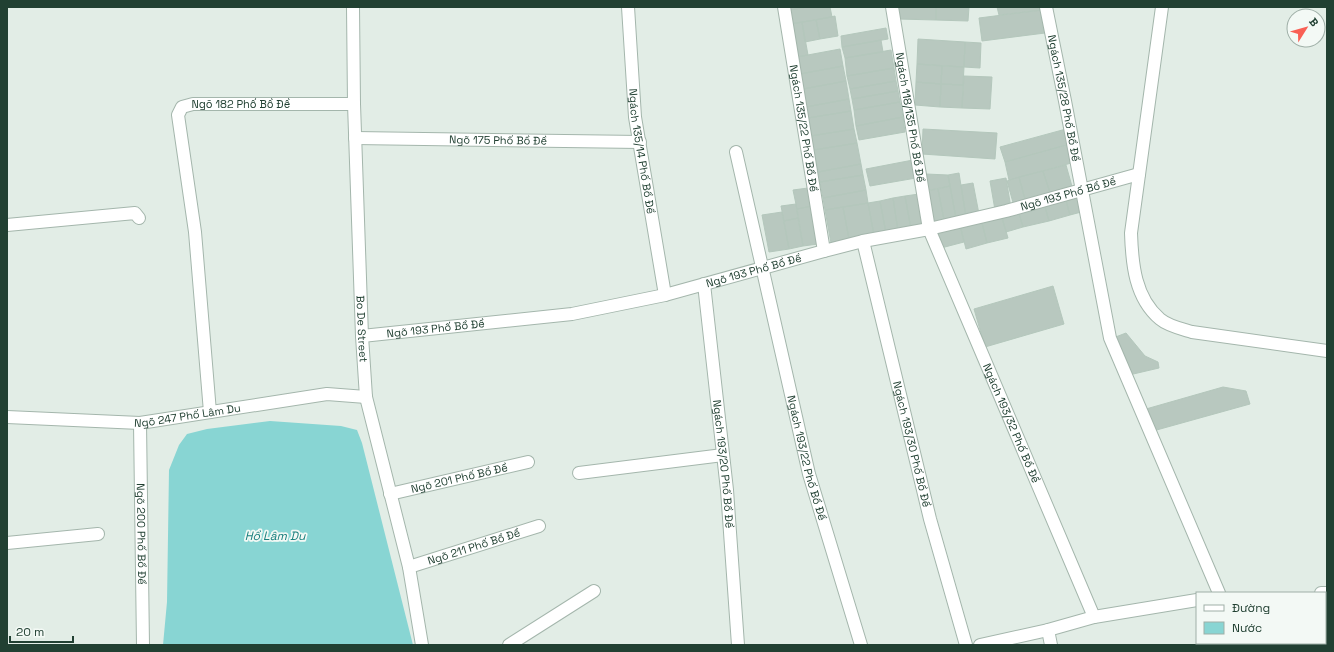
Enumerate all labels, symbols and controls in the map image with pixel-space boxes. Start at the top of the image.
north arrow [1286,8,1326,48]
text: B [1306,15,1322,29]
street label: Ngách 135/28 Phố Bồ Đề [1045,34,1083,163]
street label: Ngách 118/135 Phố Bồ Đề [893,52,928,183]
street label: Ngách 135/22 Phố Bồ Đề [787,64,821,193]
street label: Ngách 135/14 Phố Bồ Đề [626,88,658,215]
street label: Ngõ 182 Phố Bồ Đề [191,97,290,111]
street label: Ngõ 175 Phố Bồ Đề [449,132,547,148]
street label: Ngõ 193 Phố Bồ Đề [1019,174,1118,214]
street label: Ngõ 193 Phố Bồ Đề [704,251,803,290]
street label: Bo De Street [354,295,371,363]
street label: Ngõ 193 Phố Bồ Đề [386,316,485,340]
street label: Ngách 193/32 Phố Bồ Đề [980,361,1043,485]
street label: Ngách 193/30 Phố Bồ Đề [890,380,934,509]
street label: Ngách 193/22 Phố Bồ Đề [784,394,830,522]
street label: Ngách 193/20 Phố Bồ Đề [710,399,737,529]
street label: Ngõ 247 Phố Lâm Du [134,401,242,430]
street label: Ngõ 201 Phố Bồ Đề [409,460,509,496]
street label: Ngõ 200 Phố Bồ Đề [134,483,149,585]
street label: Ngõ 211 Phố Bồ Đề [426,525,522,568]
water label: Hồ Lâm Du [245,528,306,544]
legend [1196,592,1326,644]
text: Đường [1232,600,1270,616]
scale bar [10,618,73,644]
text: Nước [1232,620,1262,636]
text: 20 m [16,624,44,640]

